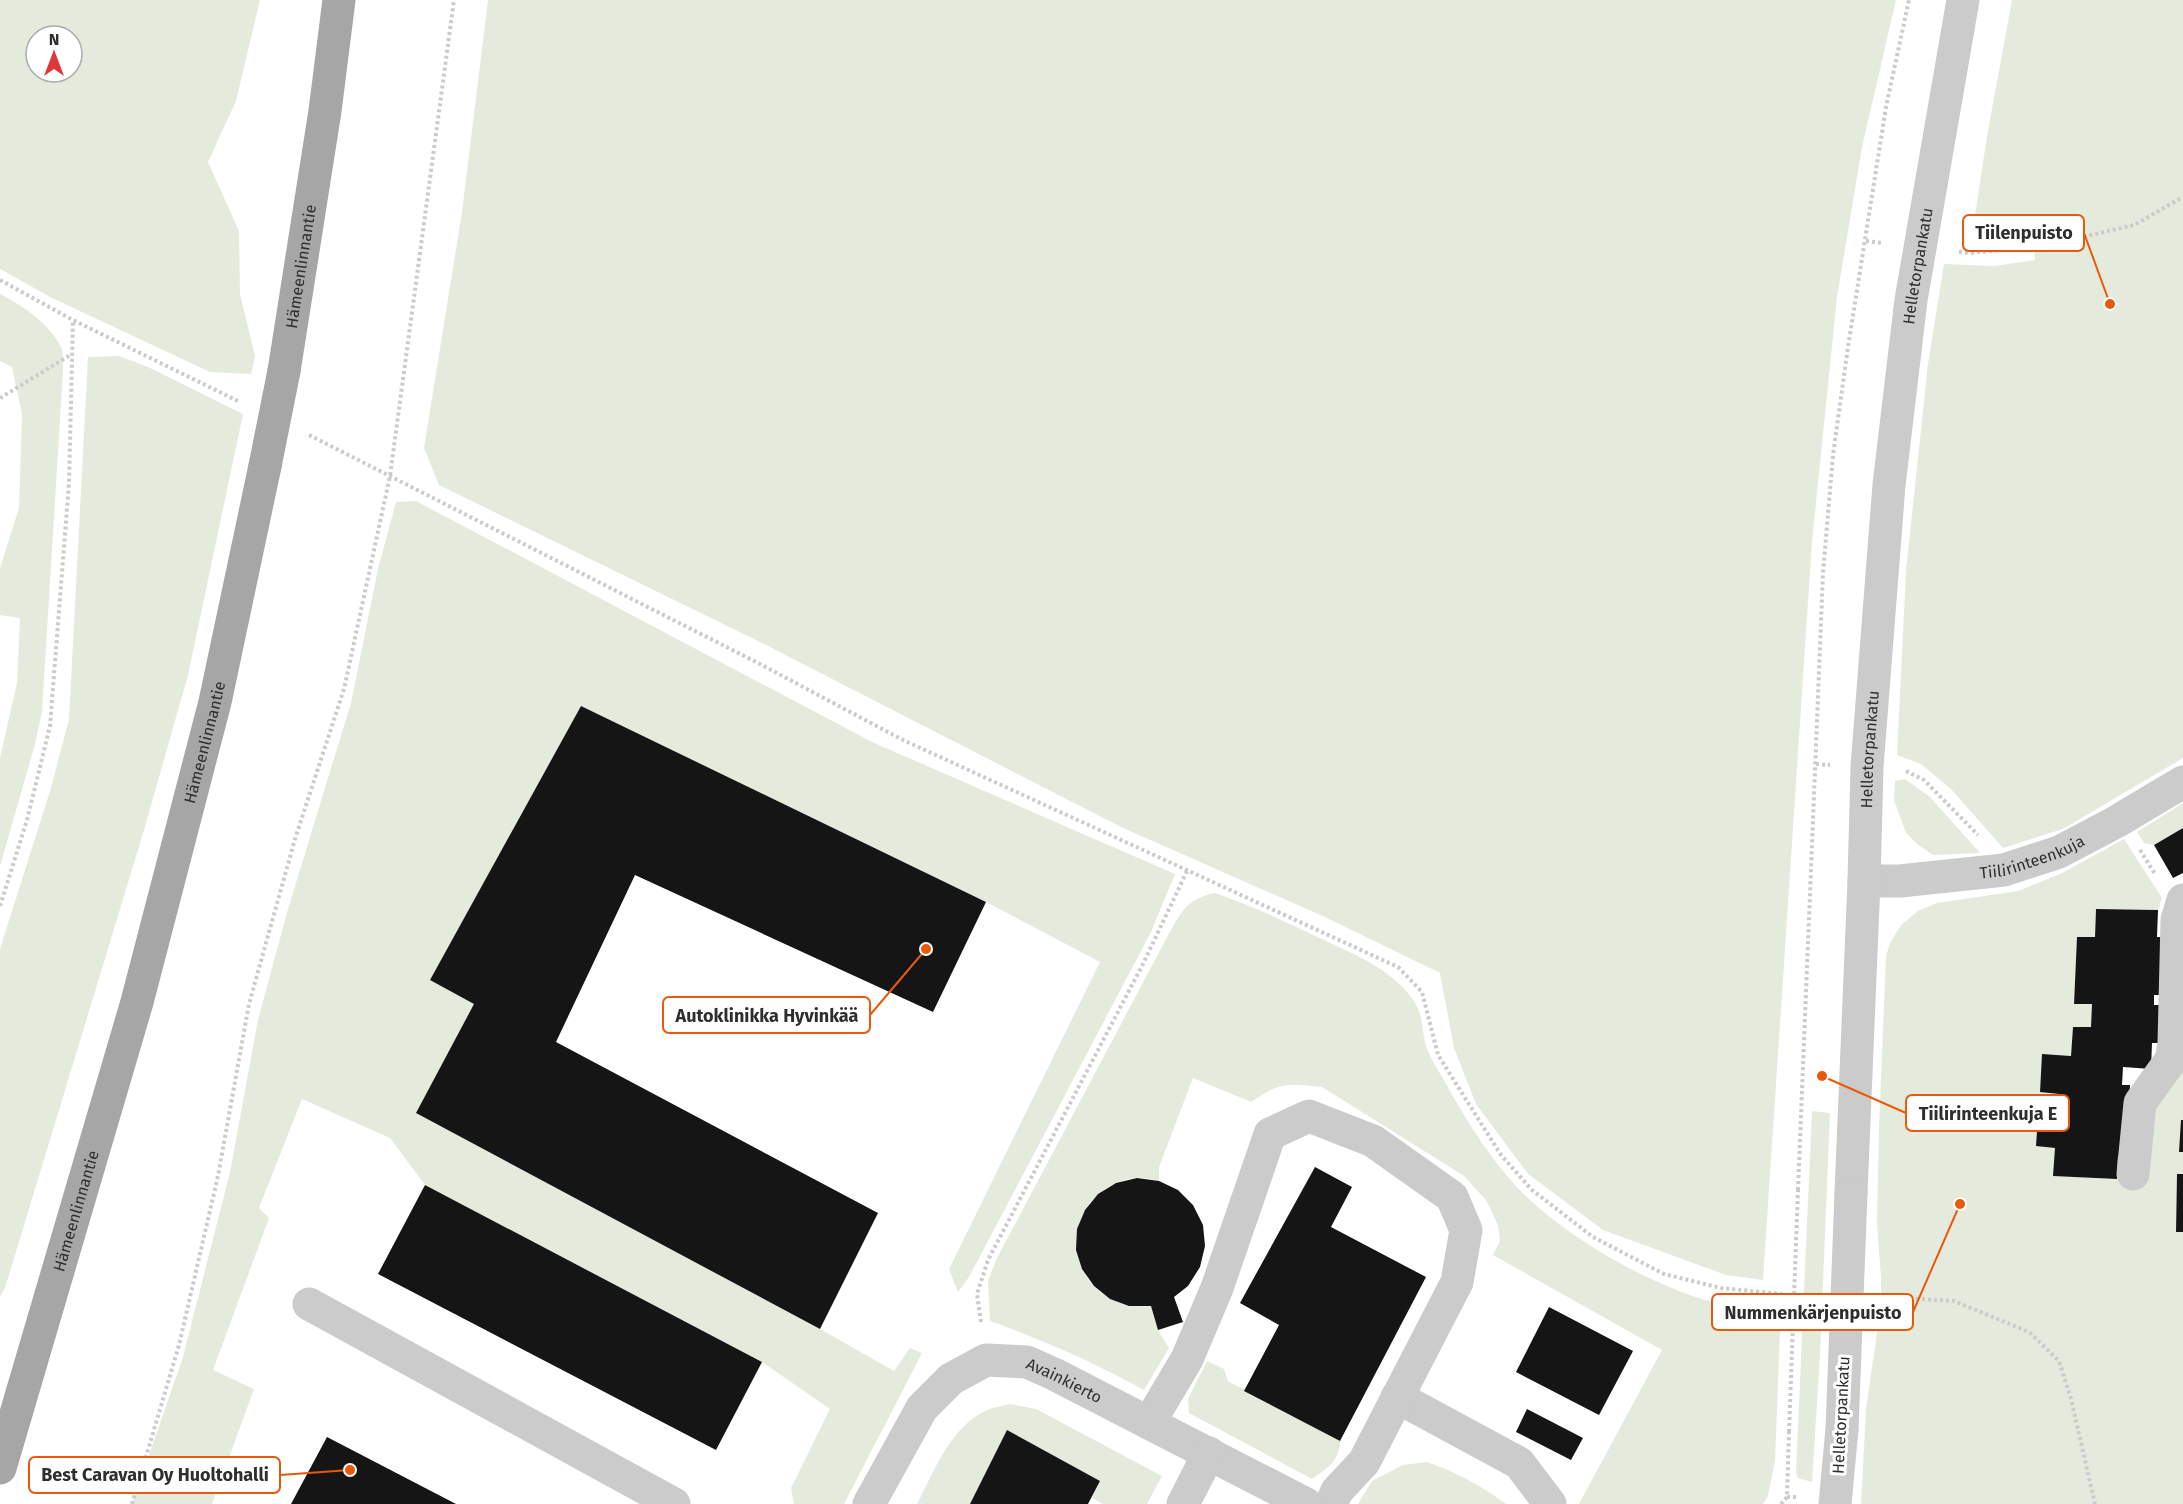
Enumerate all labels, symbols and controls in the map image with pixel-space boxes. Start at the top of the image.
north arrow [24,24,84,84]
text: N [49,30,59,49]
street label: Hämeenlinnantie [281,203,320,330]
street label: Helletorpankatu [1899,206,1936,325]
callout: Tiilenpuisto [1963,215,2084,251]
text: Tiilenpuisto [1975,222,2073,244]
street label: Hämeenlinnantie [180,680,229,805]
street label: Helletorpankatu [1856,690,1882,809]
street label: Tiilirinteenkuja [1979,831,2088,882]
callout: Autoklinikka Hyvinkää [663,997,870,1033]
text: Autoklinikka Hyvinkää [675,1005,859,1027]
callout: Tiilirinteenkuja E [1906,1095,2069,1131]
text: Tiilirinteenkuja E [1919,1103,2057,1125]
street label: Hämeenlinnantie [49,1148,102,1274]
callout: Nummenkärjenpuisto [1712,1294,1913,1330]
text: Nummenkärjenpuisto [1725,1302,1901,1324]
street label: Avainkierto [1024,1354,1105,1407]
street label: Helletorpankatu [1828,1356,1854,1474]
callout: Best Caravan Oy Huoltohalli [29,1457,280,1493]
text: Best Caravan Oy Huoltohalli [41,1464,269,1486]

